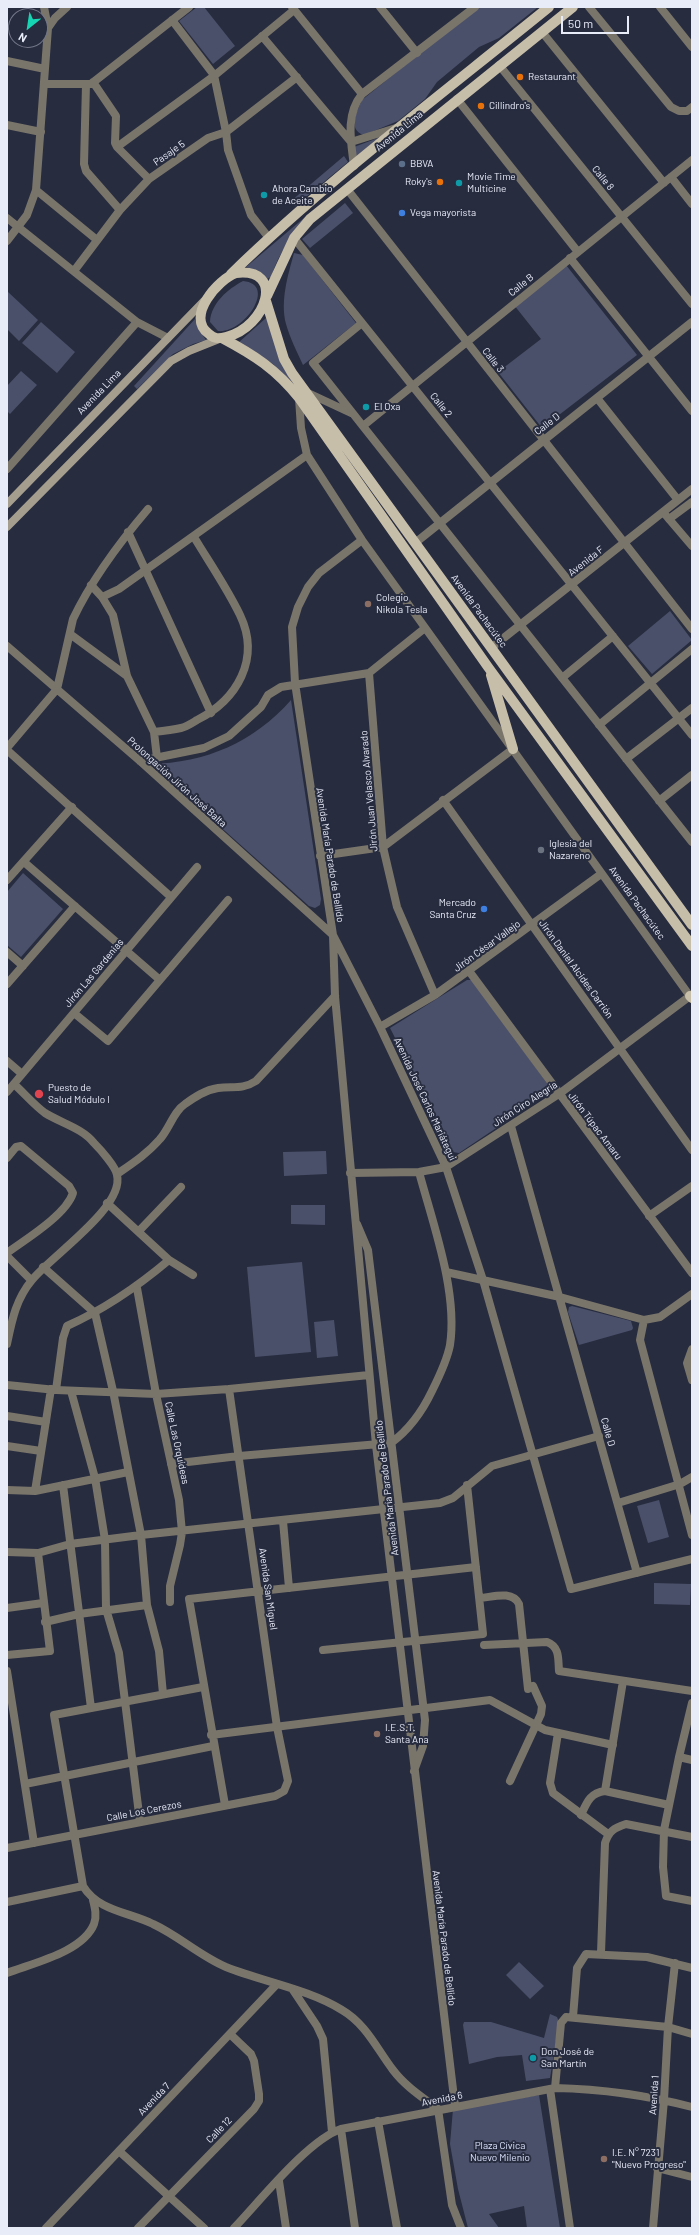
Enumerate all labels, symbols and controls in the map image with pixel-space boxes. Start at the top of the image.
north arrow [8,8,48,48]
scale bar [563,8,631,34]
text: 50 m [568,16,593,30]
text: N [16,31,29,45]
place label: Restaurant [528,71,576,83]
marker: Restaurant [515,72,525,82]
place label: Cillindro's [489,100,530,112]
marker: Cillindro's [476,101,486,111]
street label: Avenida Lima [373,108,425,154]
street label: Pasaje 5 [151,138,187,168]
place label: BBVA [410,158,433,170]
marker: BBVA [397,159,407,169]
street label: Calle 8 [589,163,617,193]
place label: Movie Time Multicine [467,171,516,194]
place label: Roky's [405,176,432,188]
marker: Roky's [435,177,445,187]
marker: Movie Time Multicine [454,178,464,188]
place label: Ahora Cambio de Aceite [272,183,332,206]
marker: Ahora Cambio de Aceite [259,190,269,200]
place label: Vega mayorista [410,207,476,219]
marker: Vega mayorista [397,208,407,218]
street label: Calle B [506,271,536,299]
street label: Calle 3 [480,345,506,375]
street label: Avenida Lima [75,367,123,417]
street label: Calle 2 [427,390,455,420]
place label: El Oxa [374,401,400,413]
marker: El Oxa [361,402,371,412]
street label: Calle D [532,410,562,438]
street label: Avenida F [566,543,606,579]
street label: Avenida Pachacútec [448,572,510,650]
place label: Colegio Nikola Tesla [376,592,427,616]
marker: Colegio Nikola Tesla [363,599,373,609]
street label: Jirón Juan Velasco Alvarado [358,730,380,852]
street label: Prolongación Jirón José Balta [125,734,229,830]
street label: Avenida María Parado de Bellido [313,787,347,923]
place label: Iglesia del Nazareno [549,838,592,862]
marker: Iglesia del Nazareno [536,845,546,855]
street label: Avenida Pachacútec [606,864,668,942]
place label: Mercado Santa Cruz [429,897,476,920]
marker: Mercado Santa Cruz [479,904,489,914]
street label: Jirón Daniel Alcides Carrión [536,917,616,1021]
street label: Jirón César Vallejo [451,918,523,974]
street label: Jirón Las Gardenias [62,936,126,1010]
street label: Avenida José Carlos Mariátegui [391,1036,459,1162]
street label: Jirón Ciro Alegría [491,1079,559,1129]
place label: Puesto de Salud Módulo I [48,1082,110,1106]
marker: Puesto de Salud Módulo I [33,1088,45,1100]
street label: Jirón Túpac Amaru [566,1090,624,1162]
street label: Calle Las Orquídeas [162,1401,192,1485]
street label: Calle D [598,1416,618,1448]
street label: Avenida María Parado de Bellido [373,1420,401,1556]
street label: Avenida San Miguel [256,1547,280,1631]
place label: I.E.S.T. Santa Ana [385,1722,429,1746]
marker: I.E.S.T. Santa Ana [372,1729,382,1739]
street label: Calle Los Cerezos [106,1798,182,1824]
street label: Avenida María Parado de Bellido [430,1870,458,2006]
place label: Don José de San Martín [541,2046,594,2070]
marker: Don José de San Martín [528,2053,538,2063]
street label: Avenida 1 [647,2075,661,2115]
street label: Avenida 7 [135,2080,173,2118]
street label: Avenida 6 [421,2089,463,2109]
street label: Calle 12 [204,2114,234,2146]
park label: Plaza Cívica Nuevo Milenio [470,2140,530,2164]
place label: I.E. N° 7231 "Nuevo Progreso" [612,2147,686,2170]
marker: I.E. N° 7231 "Nuevo Progreso" [599,2154,609,2164]

